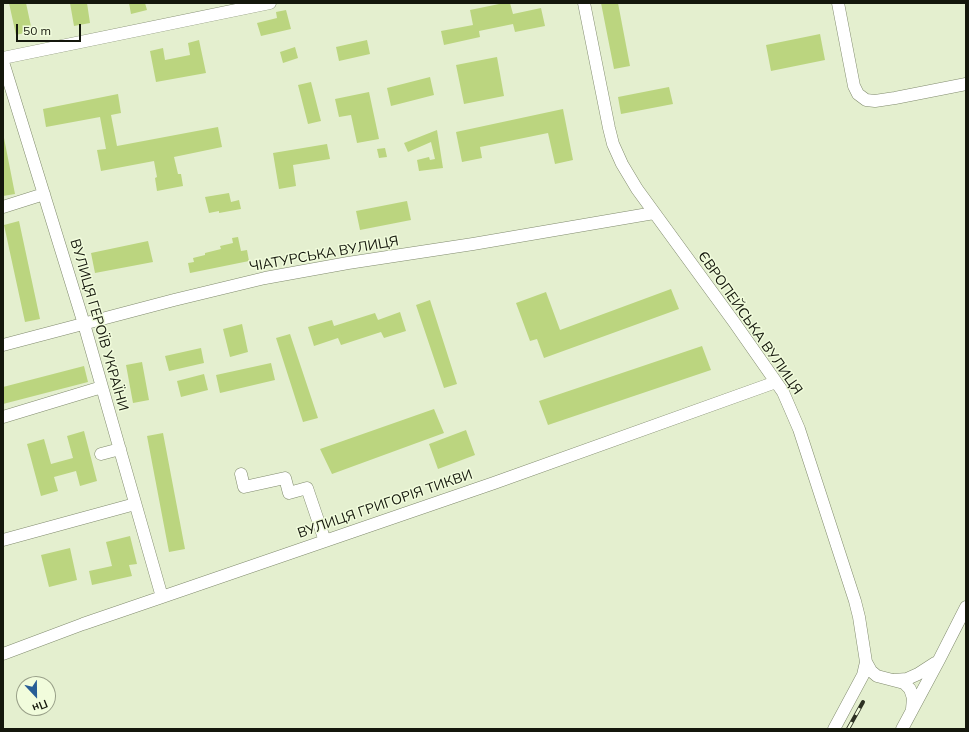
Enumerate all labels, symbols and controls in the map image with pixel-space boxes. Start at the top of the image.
scale bar [18,16,83,42]
text: 50 m [23,23,51,38]
street label: ЧІАТУРСЬКА ВУЛИЦЯ [248,233,400,275]
street label: ВУЛИЦЯ ГЕРОЇВ УКРАЇНИ [66,237,132,413]
street label: ЄВРОПЕЙСЬКА ВУЛИЦЯ [694,248,806,398]
street label: ВУЛИЦЯ ГРИГОРІЯ ТИКВИ [295,466,475,542]
north arrow [16,676,56,716]
text: Пн [30,697,50,716]

